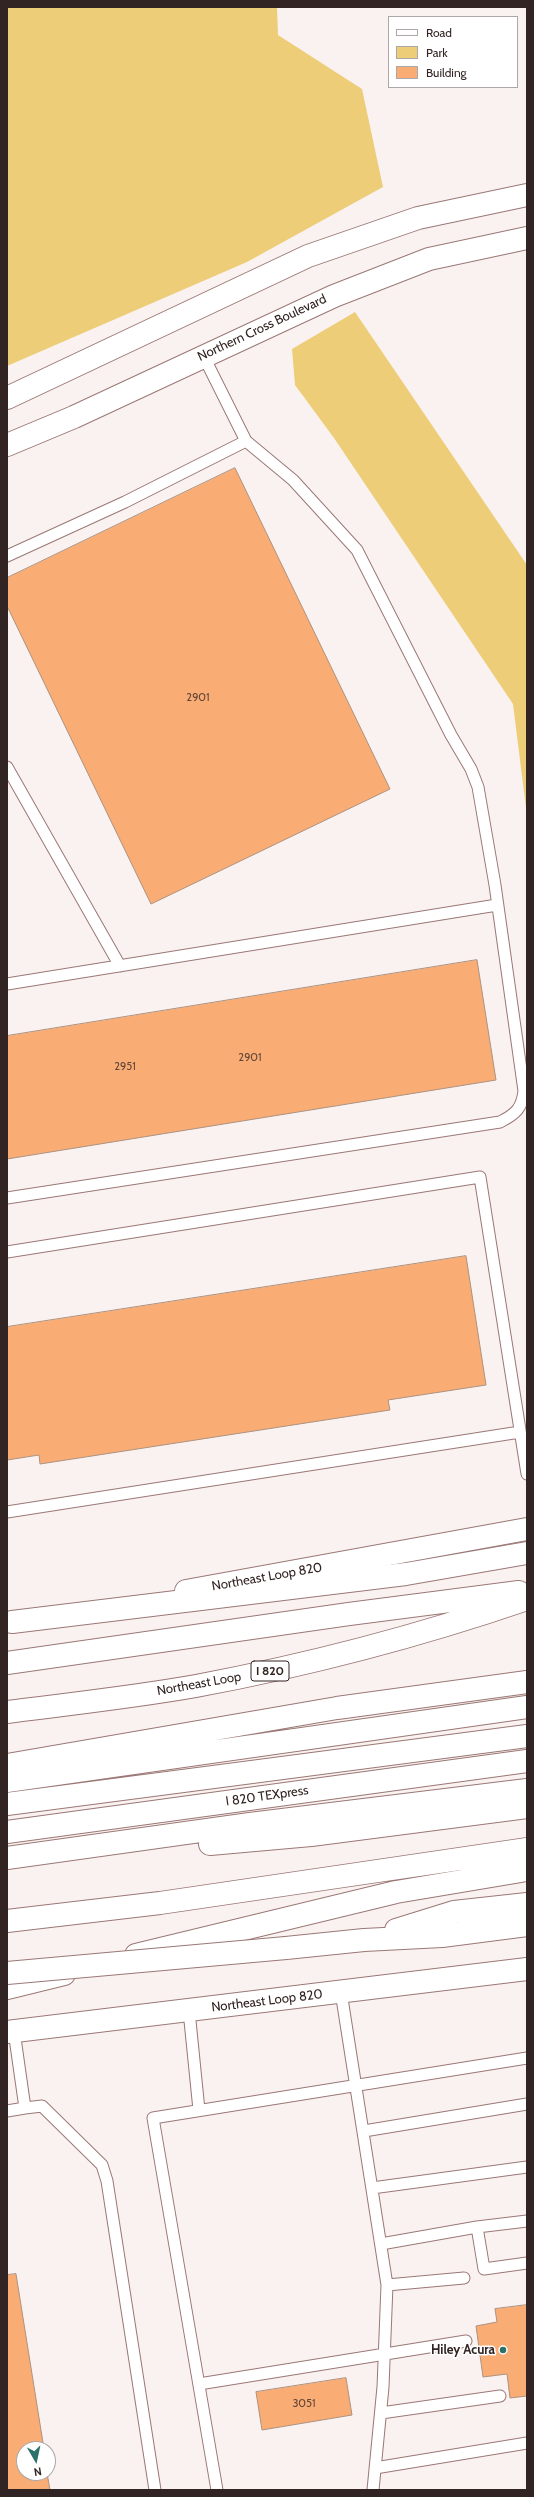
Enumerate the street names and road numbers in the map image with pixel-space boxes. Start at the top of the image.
street label: Northern Cross Boulevard [195,291,329,365]
street label: Northeast Loop 820 [211,1560,323,1594]
road number: I 820 [251,1661,289,1681]
street label: Northeast Loop [156,1669,242,1699]
street label: I 820 TEXpress [225,1782,309,1810]
street label: Northeast Loop 820 [211,1986,323,2016]

